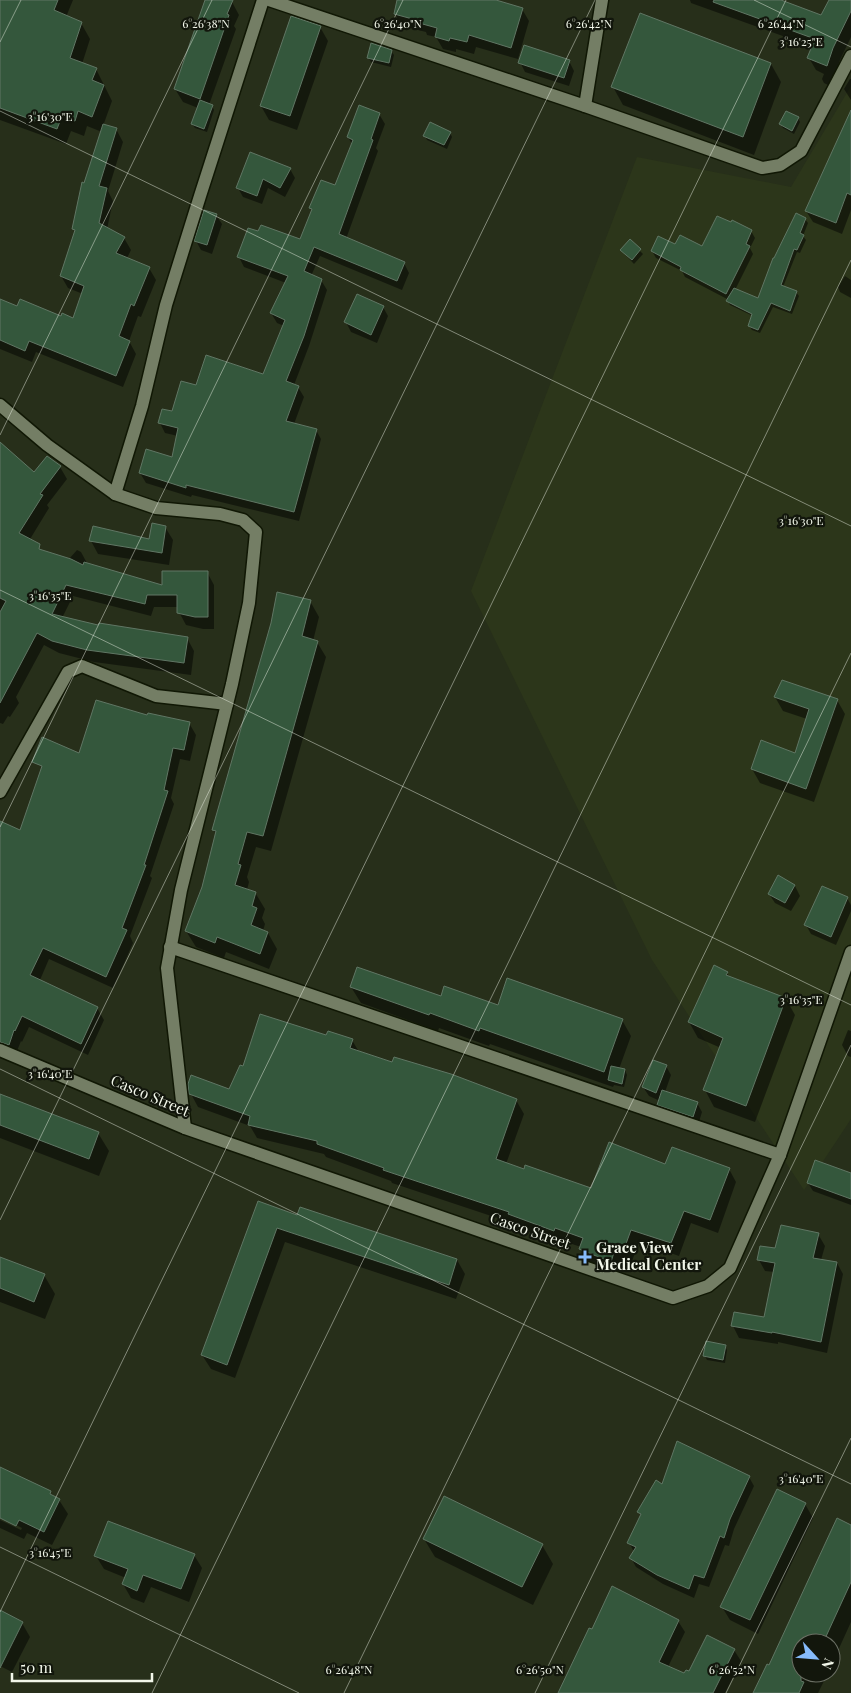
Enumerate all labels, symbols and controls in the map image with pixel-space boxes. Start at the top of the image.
text: 6°26'38"N [182,15,230,31]
text: 6°26'40"N [374,15,423,31]
text: 6°26'42"N [566,15,613,31]
text: 6°26'44"N [758,15,805,31]
text: 3°16'25"E [779,33,823,49]
text: 3°16'30"E [27,108,73,124]
text: 3°16'30"E [778,512,824,528]
text: 3°16'35"E [28,587,72,603]
text: 3°16'35"E [779,991,823,1007]
text: 3°16'40"E [28,1065,72,1081]
street label: Casco Street [108,1069,194,1121]
street label: Casco Street [487,1207,574,1253]
place label: Grace View Medical Center [596,1237,701,1274]
marker: Grace View Medical Center [578,1250,592,1264]
text: 3°16'40"E [779,1470,823,1486]
text: 3°16'45"E [29,1544,71,1560]
north arrow [791,1633,841,1683]
scale bar [12,1650,152,1682]
text: N [817,1655,839,1673]
text: 50 m [20,1657,53,1677]
text: 6°26'48"N [325,1661,373,1677]
text: 6°26'50"N [516,1661,565,1677]
text: 6°26'52"N [709,1661,756,1677]

